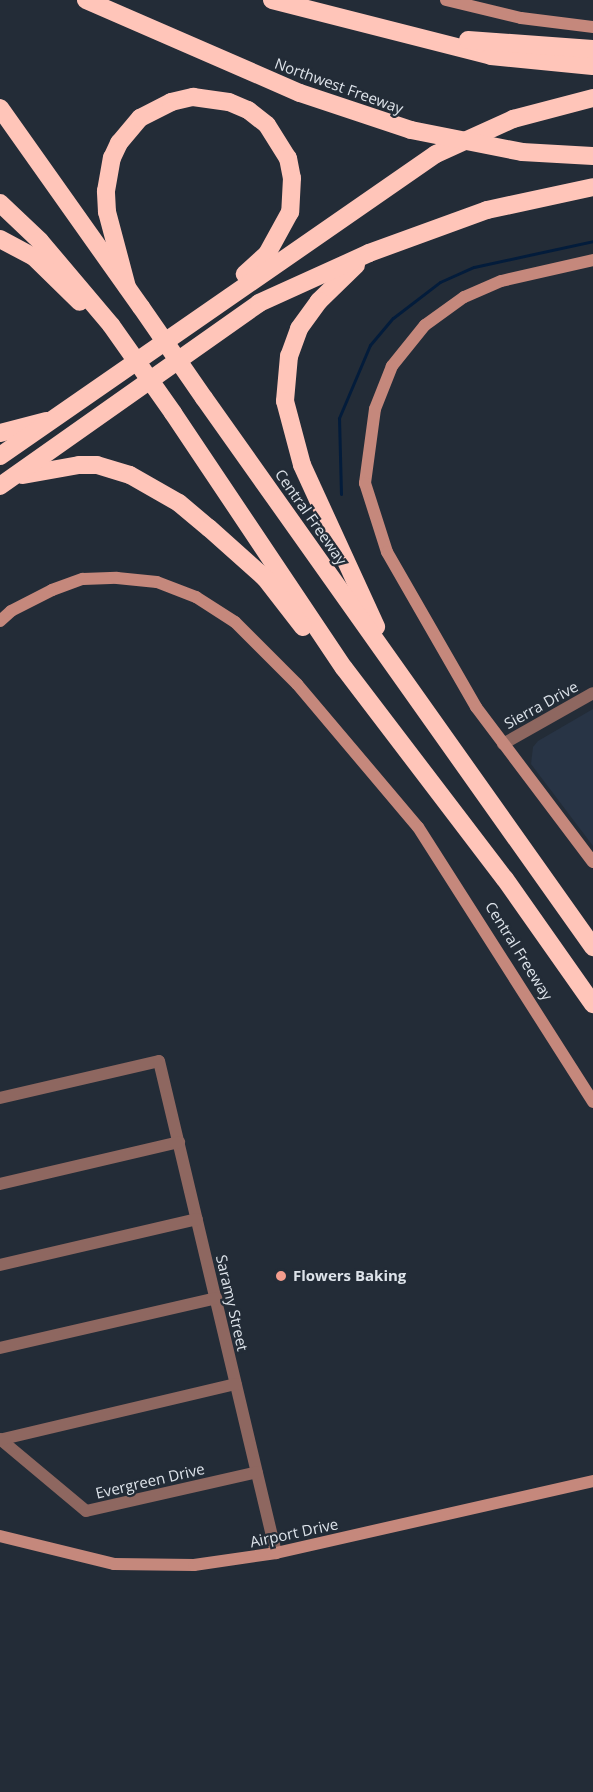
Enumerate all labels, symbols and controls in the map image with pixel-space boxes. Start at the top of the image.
street label: Northwest Freeway [272,54,406,118]
street label: Central Freeway [271,466,351,568]
street label: Sierra Drive [501,677,581,733]
street label: Central Freeway [481,898,557,1004]
street label: Saramy Street [212,1253,252,1353]
place label: Flowers Baking [293,1267,406,1285]
marker: Flowers Baking [274,1269,288,1283]
street label: Evergreen Drive [94,1460,206,1502]
street label: Airport Drive [248,1515,340,1551]

